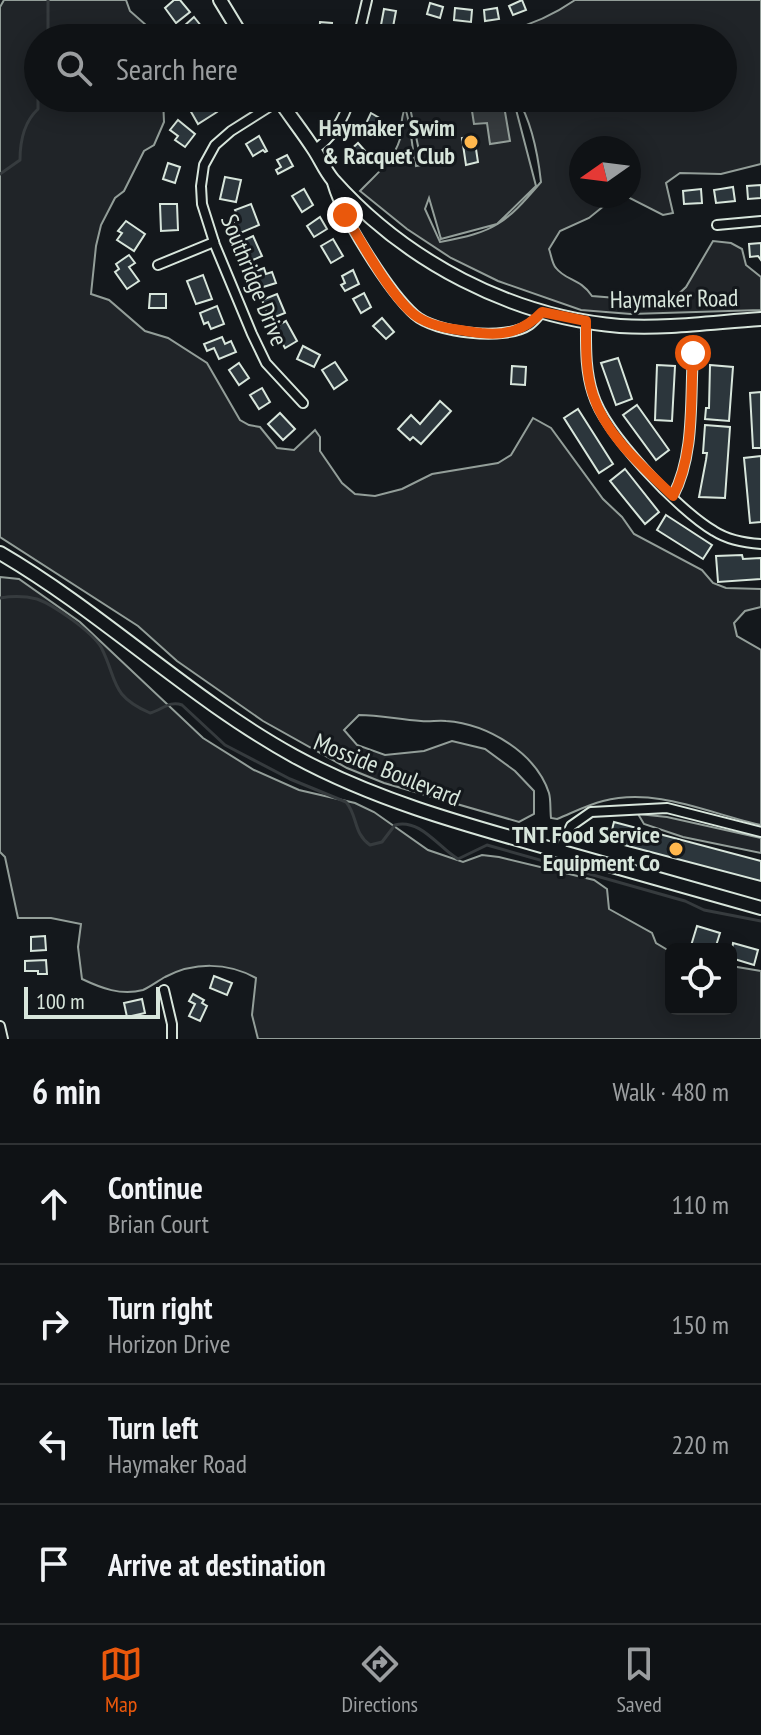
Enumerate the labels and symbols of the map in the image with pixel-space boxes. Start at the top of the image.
place label: Haymaker Swim & Racquet Club [319,112,455,171]
marker: Haymaker Swim & Racquet Club [462,133,480,151]
north arrow [569,136,641,208]
route end [327,197,363,233]
street label: Southridge Drive [214,209,295,350]
street label: Haymaker Road [610,282,738,315]
route start [675,335,711,371]
street label: Mosside Boulevard [309,726,465,813]
place label: TNT Food Service Equipment Co [512,819,660,878]
marker: TNT Food Service Equipment Co [667,840,685,858]
scale bar [24,983,160,1019]

